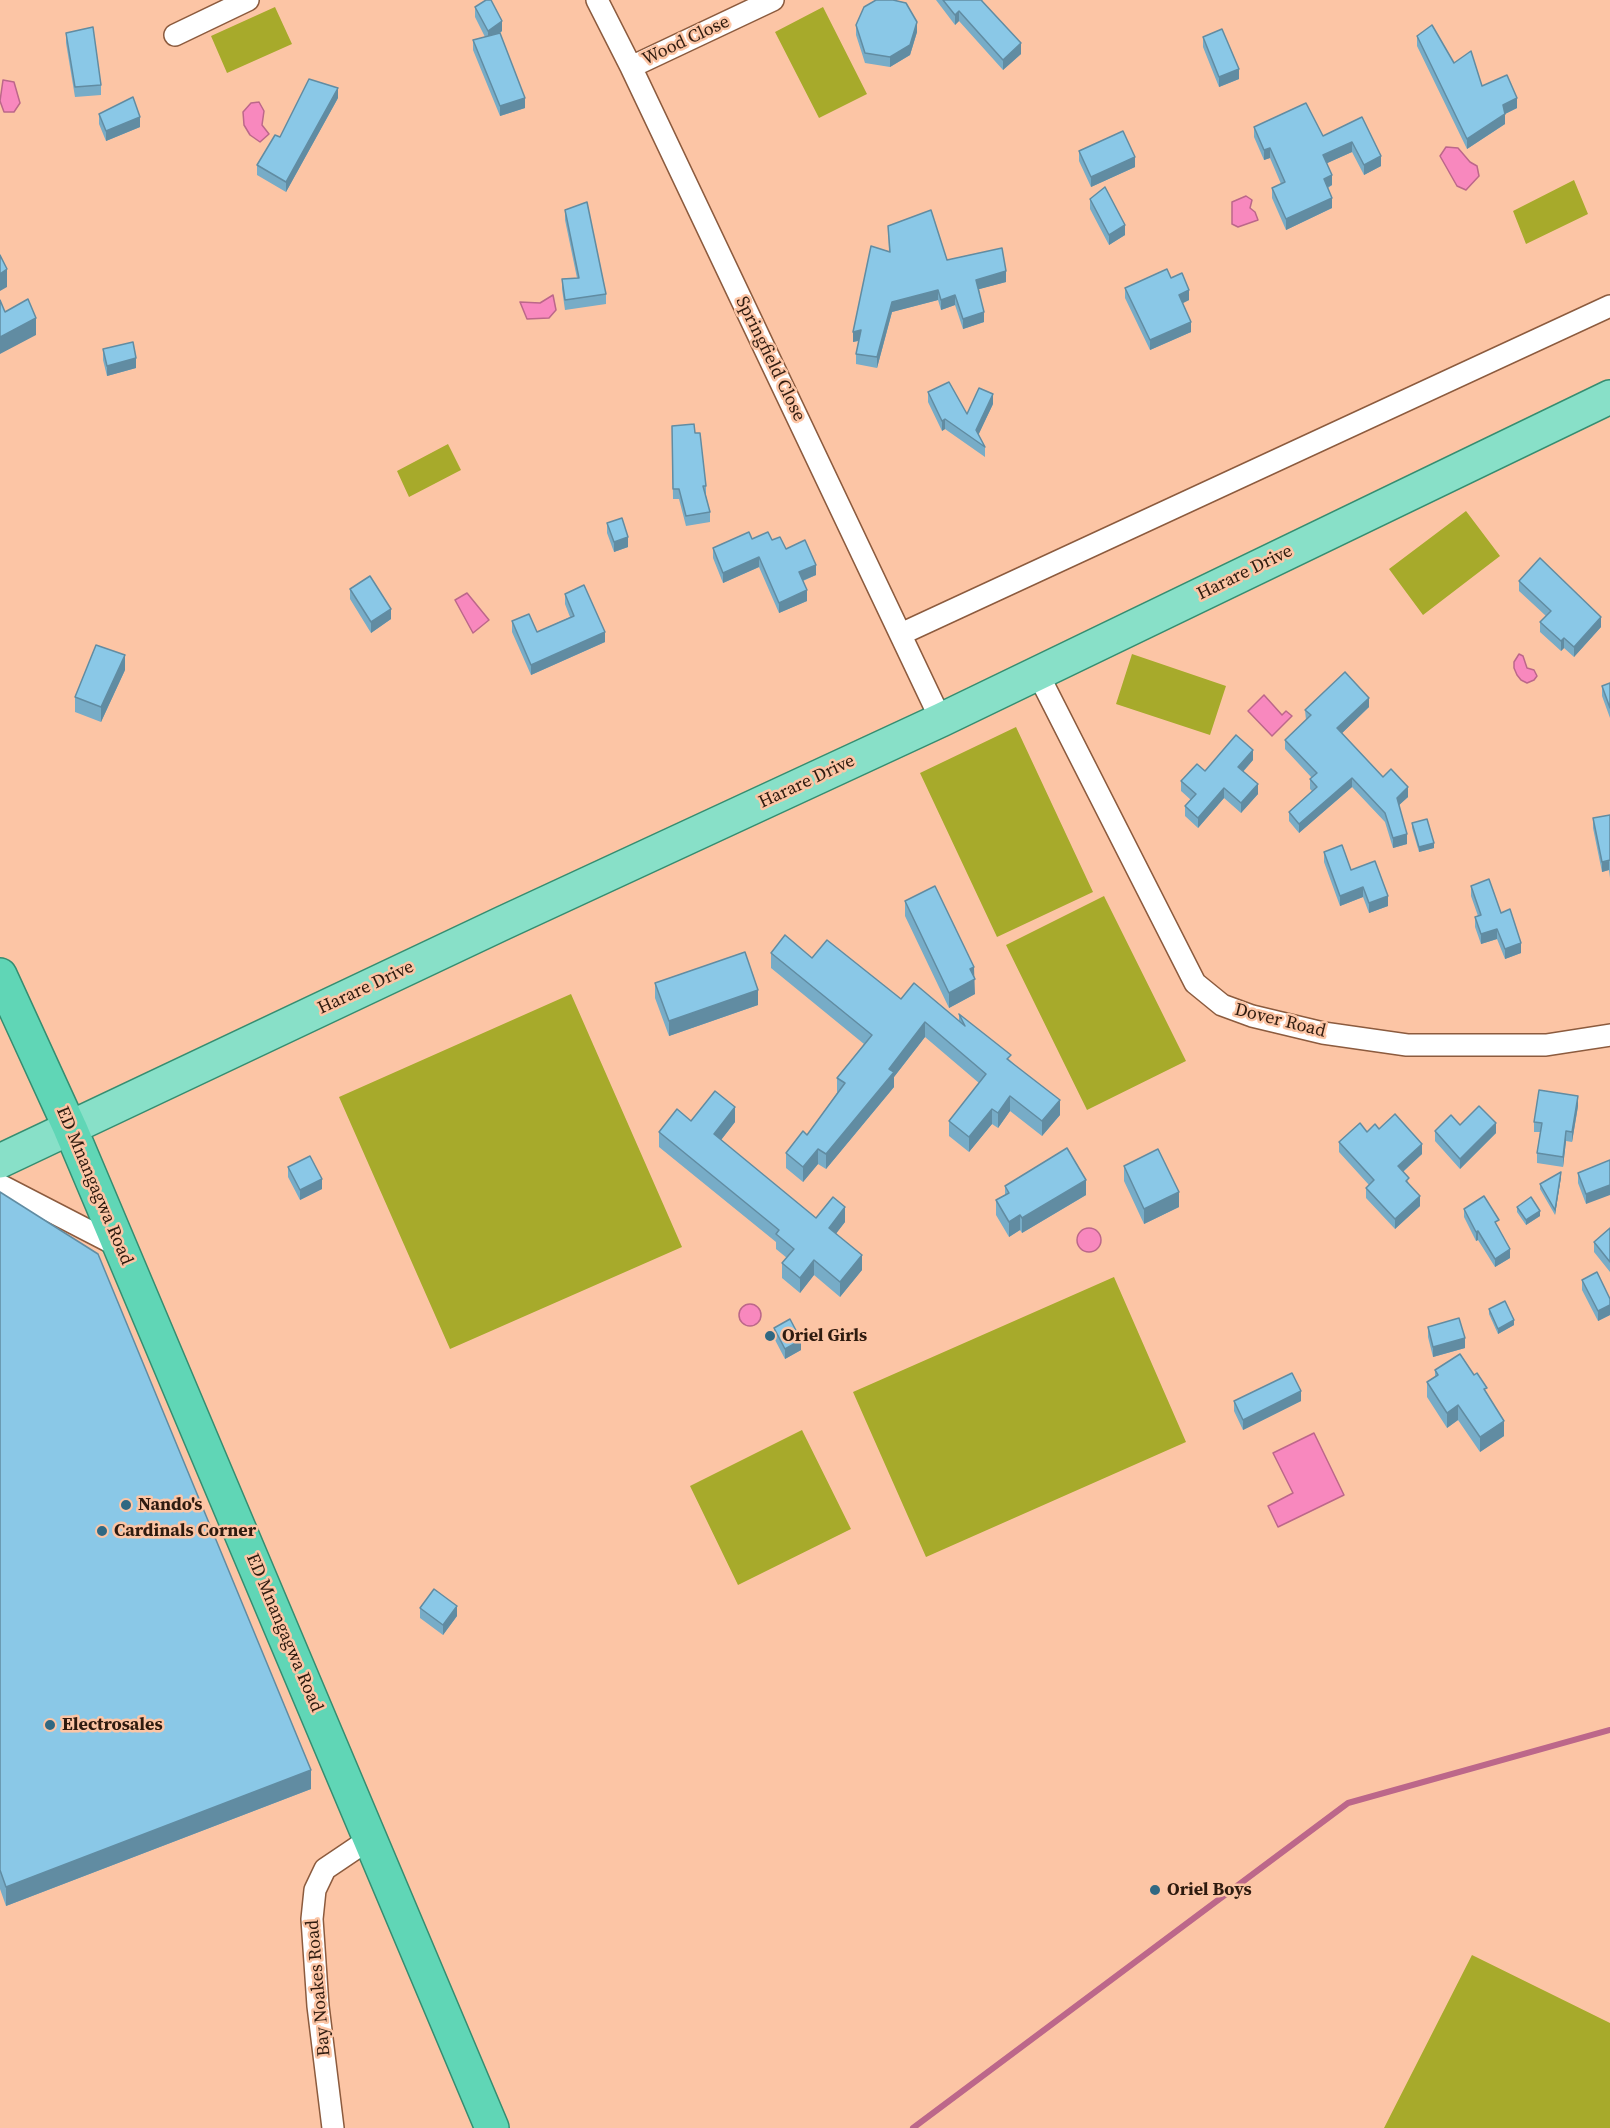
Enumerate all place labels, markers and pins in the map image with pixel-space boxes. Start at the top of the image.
place label: Oriel Girls [782,1325,867,1347]
marker: Oriel Girls [763,1329,777,1343]
place label: Nando's [138,1494,203,1516]
marker: Nando's [119,1498,133,1512]
place label: Cardinals Corner [114,1520,256,1542]
marker: Cardinals Corner [95,1524,109,1538]
place label: Electrosales [62,1714,163,1736]
marker: Electrosales [43,1718,57,1732]
place label: Oriel Boys [1167,1879,1252,1901]
marker: Oriel Boys [1148,1883,1162,1897]

